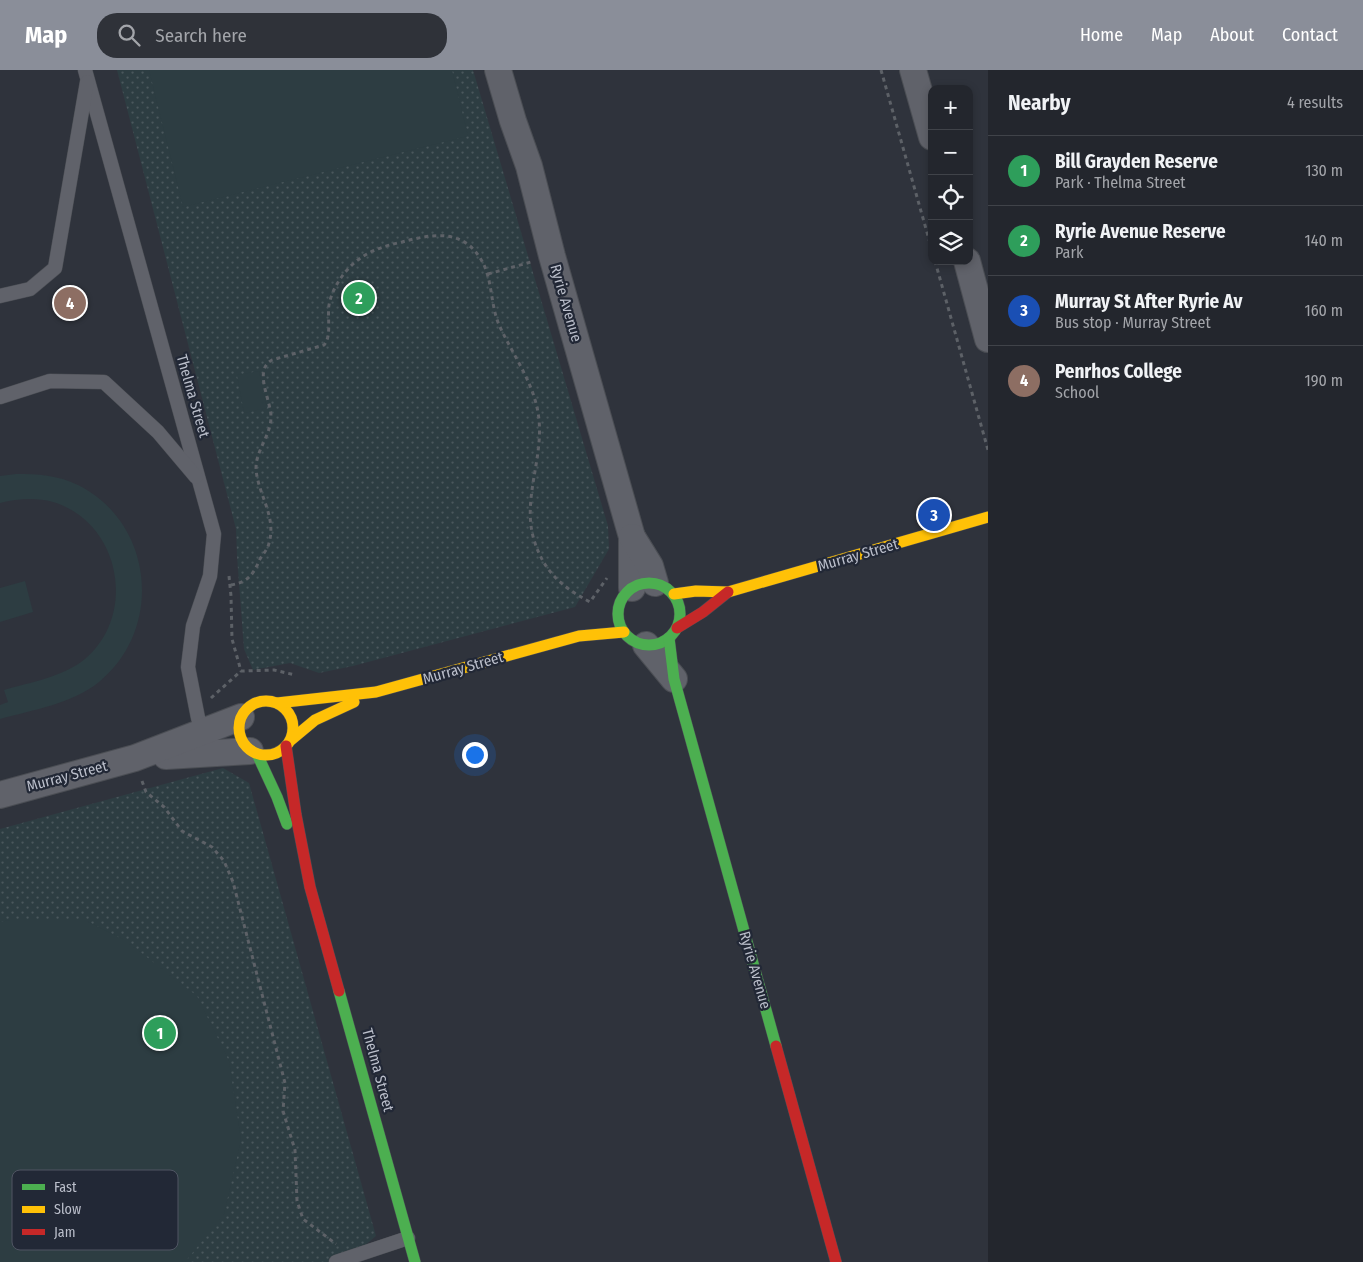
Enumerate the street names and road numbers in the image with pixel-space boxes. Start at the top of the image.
street label: Ryrie Avenue [546,262,586,344]
street label: Thelma Street [173,352,213,440]
street label: Murray Street [816,535,900,575]
street label: Murray Street [421,648,505,688]
street label: Murray Street [25,757,109,795]
street label: Ryrie Avenue [735,929,775,1011]
street label: Thelma Street [358,1026,398,1114]

